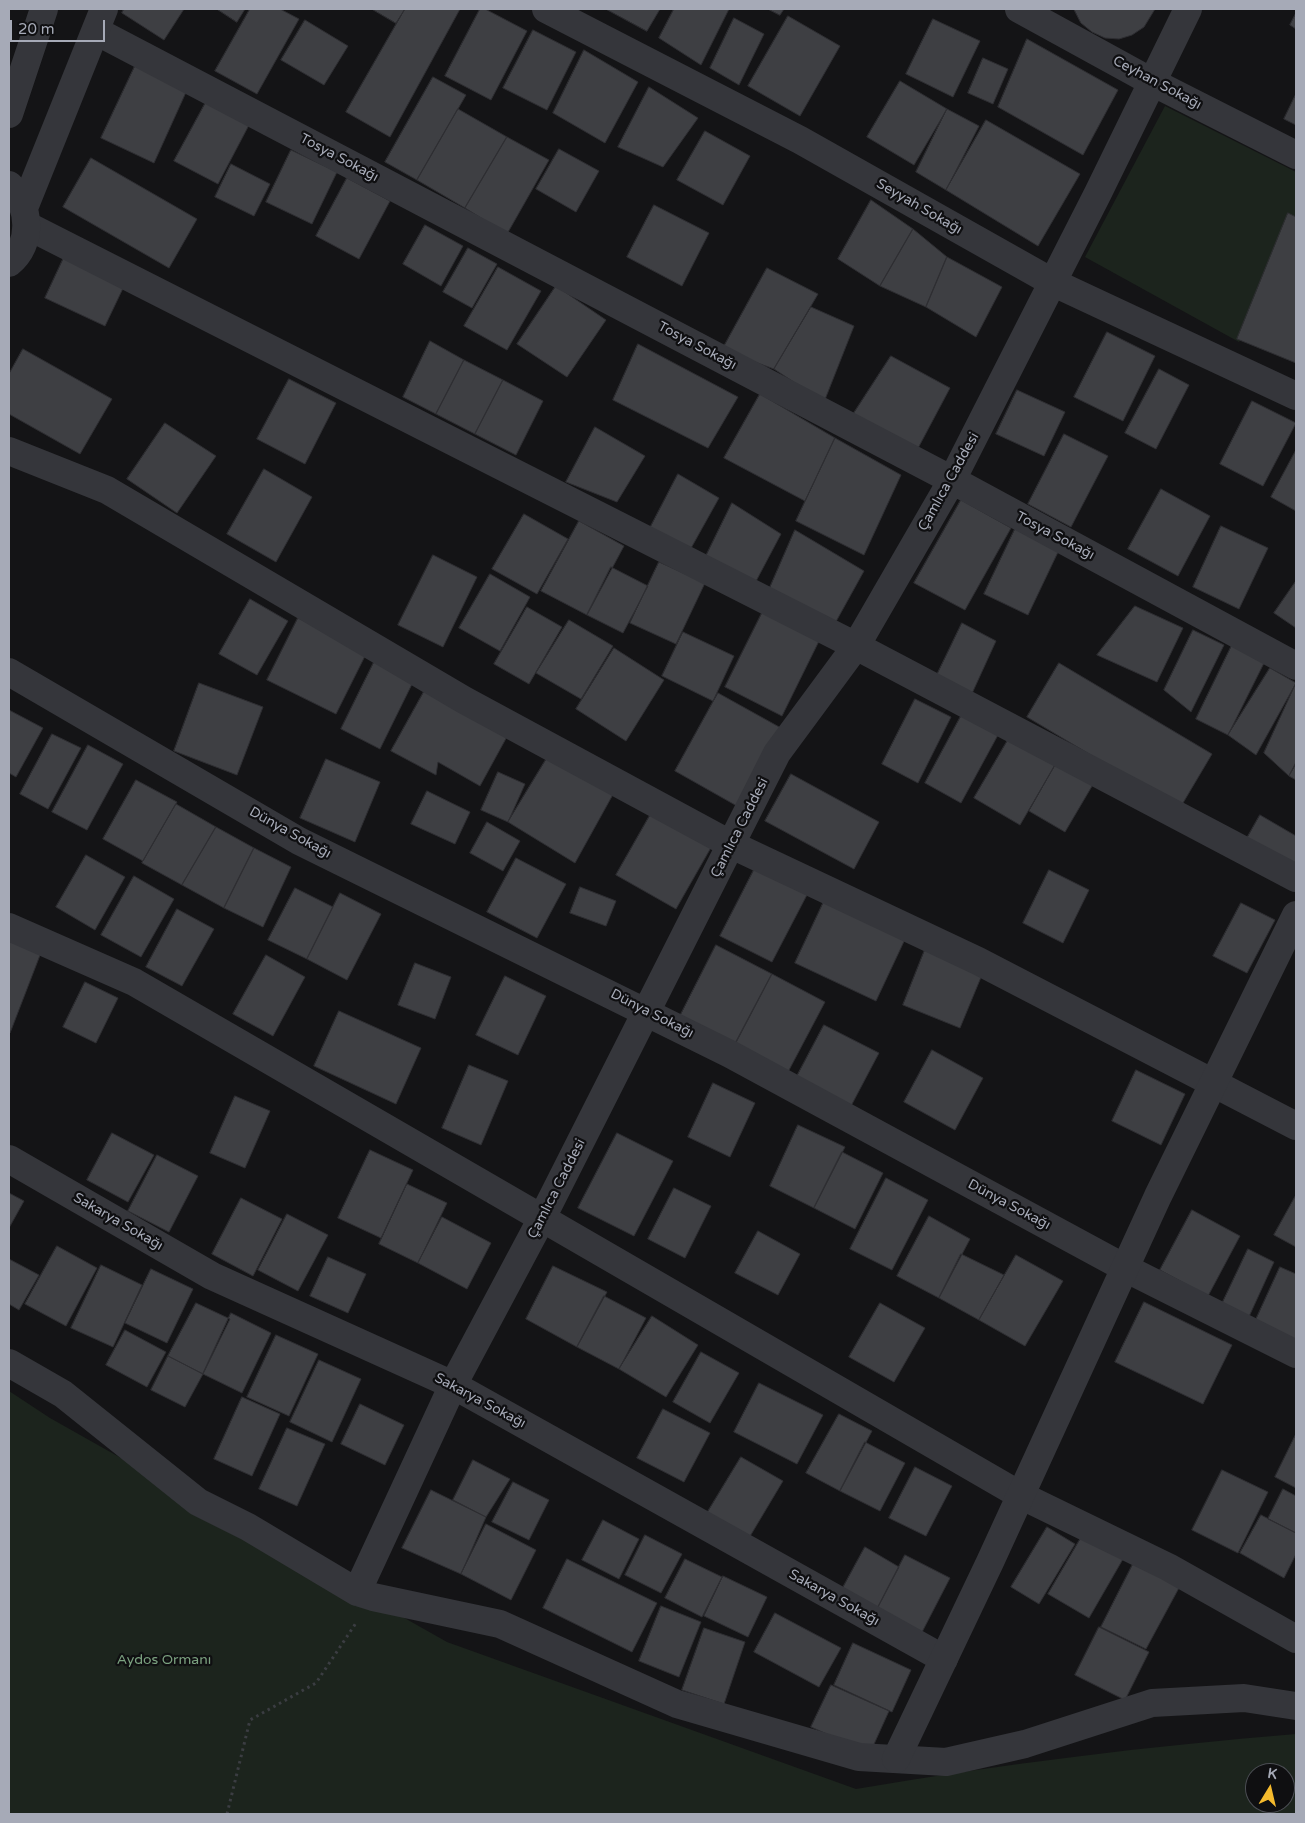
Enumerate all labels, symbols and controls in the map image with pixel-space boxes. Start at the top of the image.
scale bar [12,10,108,42]
text: 20 m [18,20,55,38]
street label: Ceyhan Sokağı [1110,53,1204,113]
street label: Tosya Sokağı [297,130,381,186]
street label: Seyyah Sokağı [873,176,965,238]
street label: Tosya Sokağı [655,318,739,374]
street label: Çamlıca Caddesi [915,430,983,534]
street label: Tosya Sokağı [1013,508,1097,564]
street label: Çamlıca Caddesi [708,775,772,881]
street label: Dünya Sokağı [246,804,334,862]
street label: Dünya Sokağı [608,986,696,1042]
street label: Çamlıca Caddesi [525,1136,589,1242]
street label: Dünya Sokağı [965,1176,1053,1234]
street label: Sakarya Sokağı [70,1189,166,1255]
street label: Sakarya Sokağı [431,1370,529,1432]
street label: Sakarya Sokağı [786,1566,882,1630]
park label: Aydos Ormanı [117,1652,211,1668]
north arrow [1245,1763,1295,1813]
text: K [1266,1765,1278,1783]

